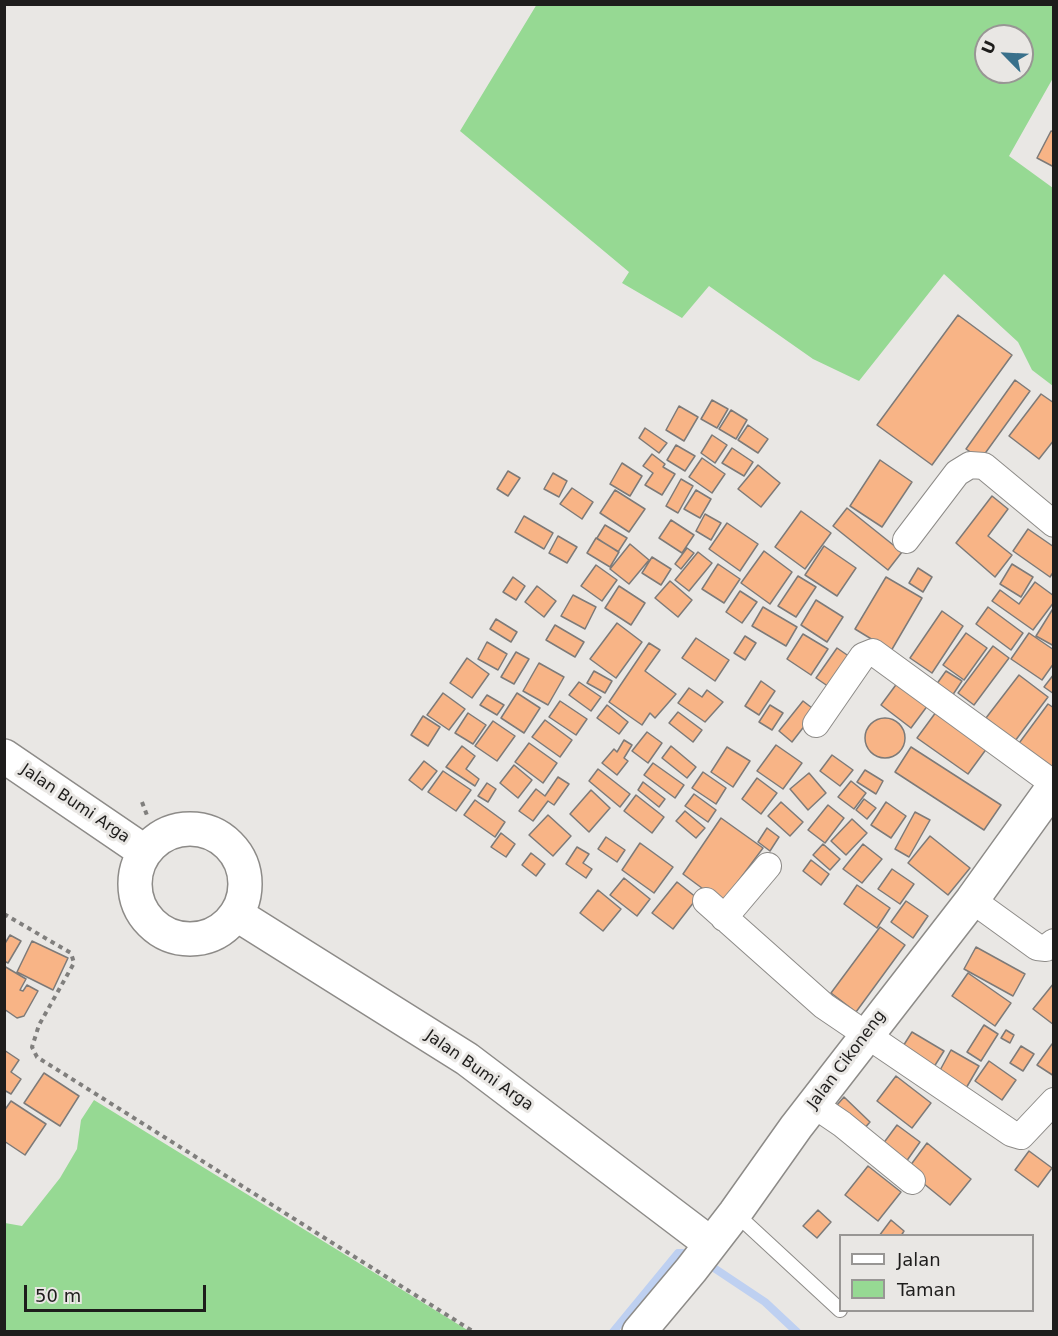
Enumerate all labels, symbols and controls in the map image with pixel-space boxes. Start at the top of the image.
north arrow [974,24,1034,84]
text: U [978,37,1000,57]
street label: Jalan Bumi Arga [17,760,133,848]
street label: Jalan Cikoneng [804,1007,890,1113]
street label: Jalan Bumi Arga [421,1027,537,1115]
legend [839,1234,1034,1312]
text: Jalan [897,1249,941,1270]
scale bar [27,1273,208,1311]
text: Taman [897,1279,956,1300]
text: 50 m [35,1285,81,1306]

